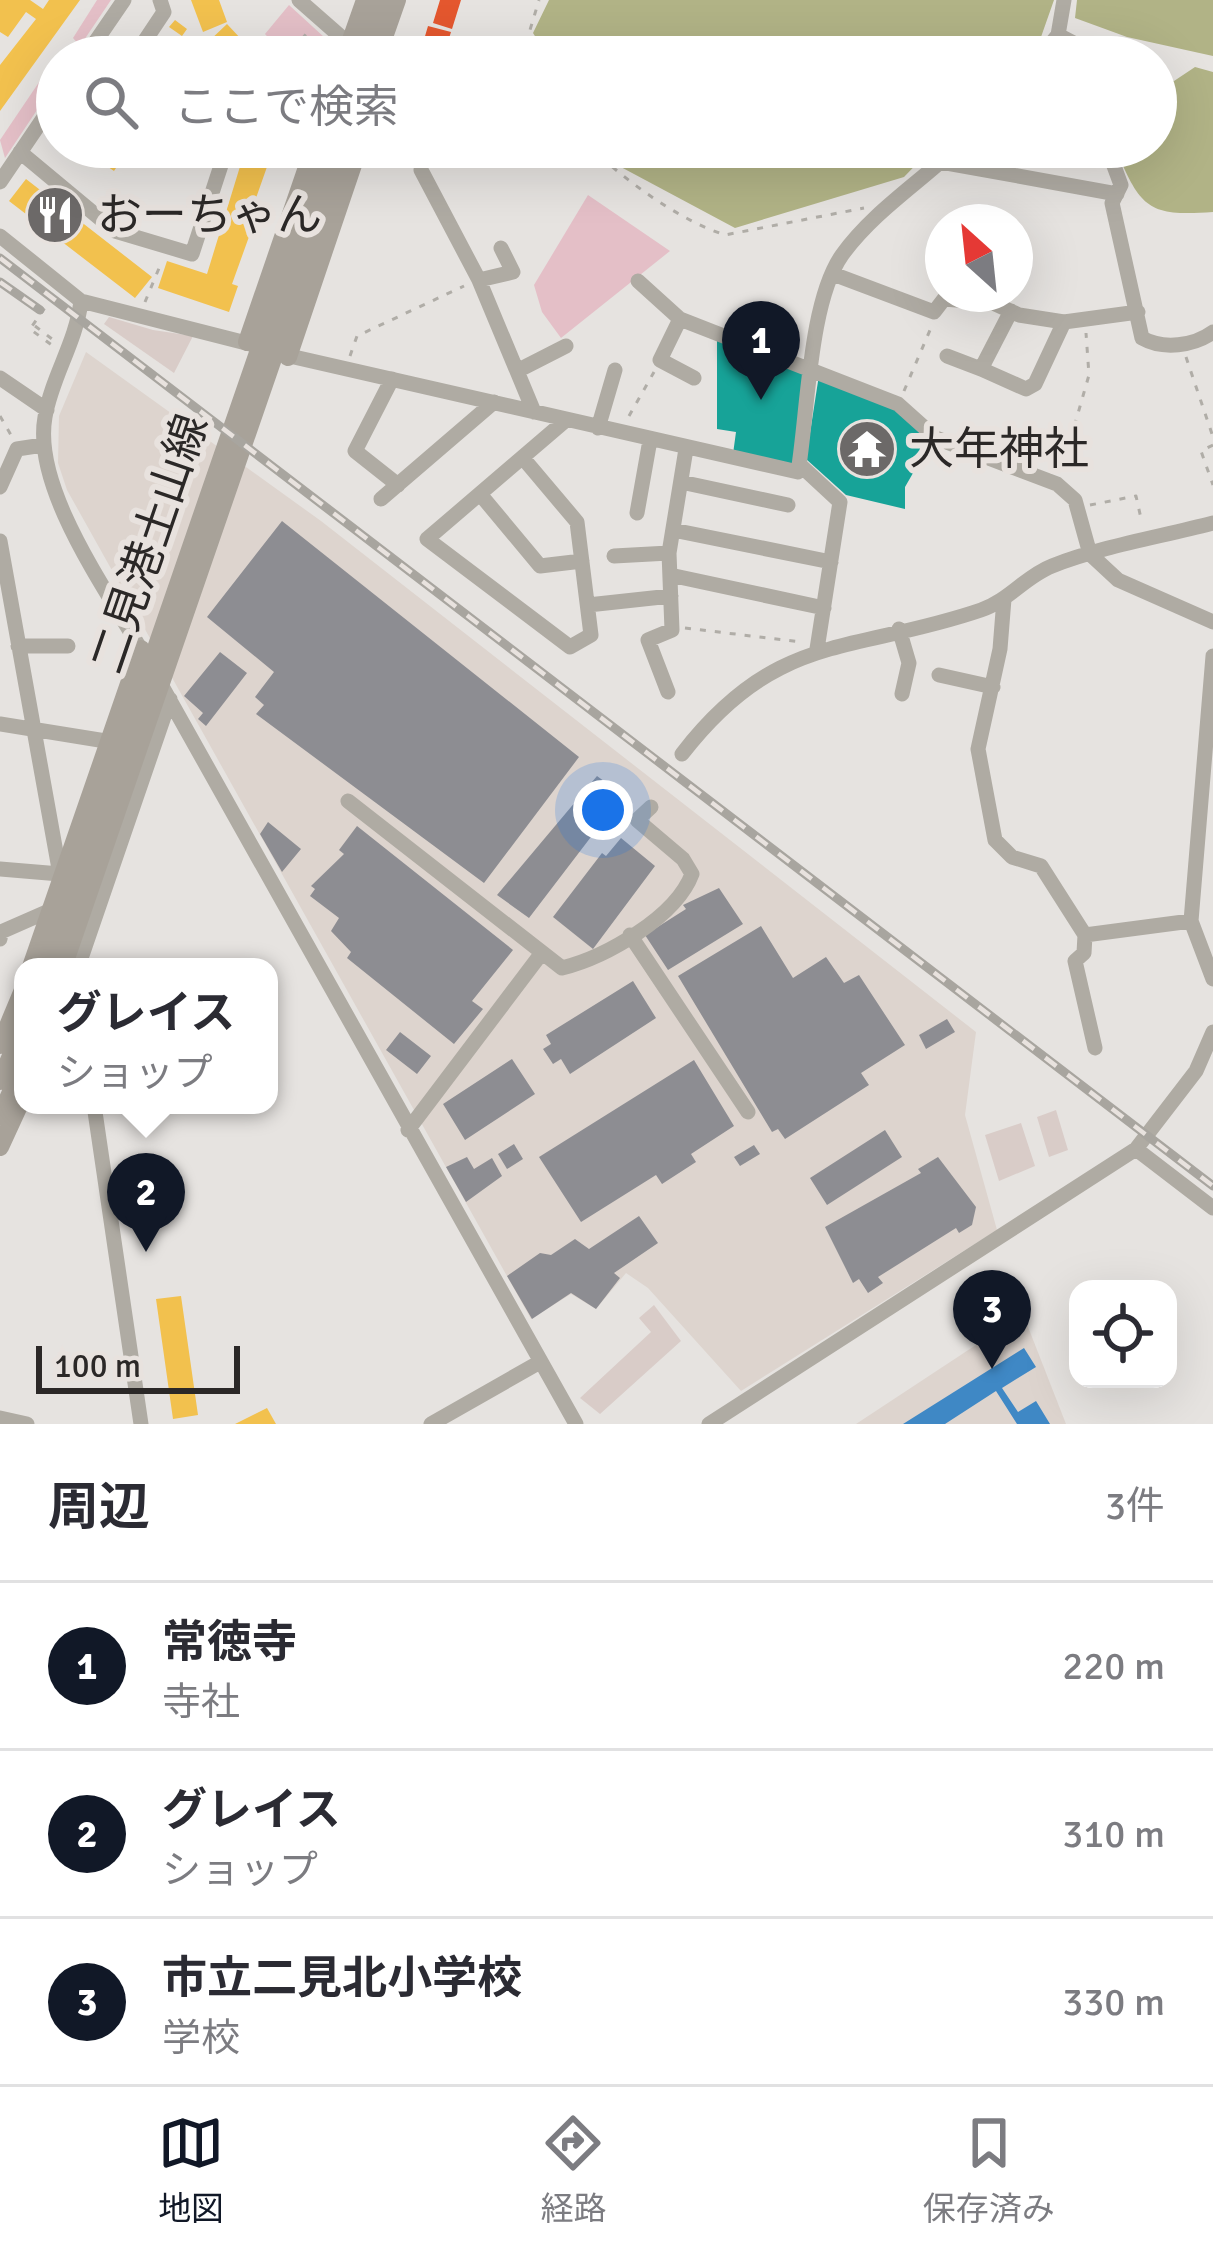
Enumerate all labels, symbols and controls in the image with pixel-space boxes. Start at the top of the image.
search box [36,36,1177,168]
icon: search [78,69,144,135]
text: ここで検索 [174,80,399,135]
restaurant icon: おーちゃん [24,184,86,246]
place label: おーちゃん [97,188,322,243]
north arrow [925,204,1033,312]
pin: 1 [722,301,800,400]
street label: 二見港土山線 [80,407,220,681]
temple icon: 大年神社 [836,418,898,480]
place label: 大年神社 [909,422,1089,477]
your location [573,780,633,840]
popup [14,958,278,1114]
text: グレイス [57,986,235,1041]
text: ショップ [57,1049,213,1097]
pin: 2 [107,1153,185,1252]
pin: 3 [953,1270,1031,1369]
map controls [1069,1280,1177,1388]
button: locate [1069,1280,1177,1388]
scale bar [36,1340,240,1393]
text: 100 m [54,1346,141,1387]
text: 周辺 [48,1476,150,1539]
text: 3件 [1105,1482,1165,1530]
text: 常徳寺 [162,1615,297,1670]
text: 1 [76,1642,98,1690]
text: 220 m [1062,1642,1165,1690]
text: 寺社 [162,1678,240,1726]
text: グレイス [162,1783,341,1838]
text: 2 [76,1810,98,1858]
text: 310 m [1062,1810,1165,1858]
text: ショップ [162,1846,318,1894]
text: 市立二見北小学校 [162,1951,522,2006]
text: 3 [76,1978,98,2026]
text: 330 m [1062,1978,1165,2026]
text: 学校 [162,2014,240,2062]
tab: 地図 [158,2110,224,2230]
tab: 経路 [540,2110,606,2230]
tab: 保存済み [923,2110,1055,2230]

